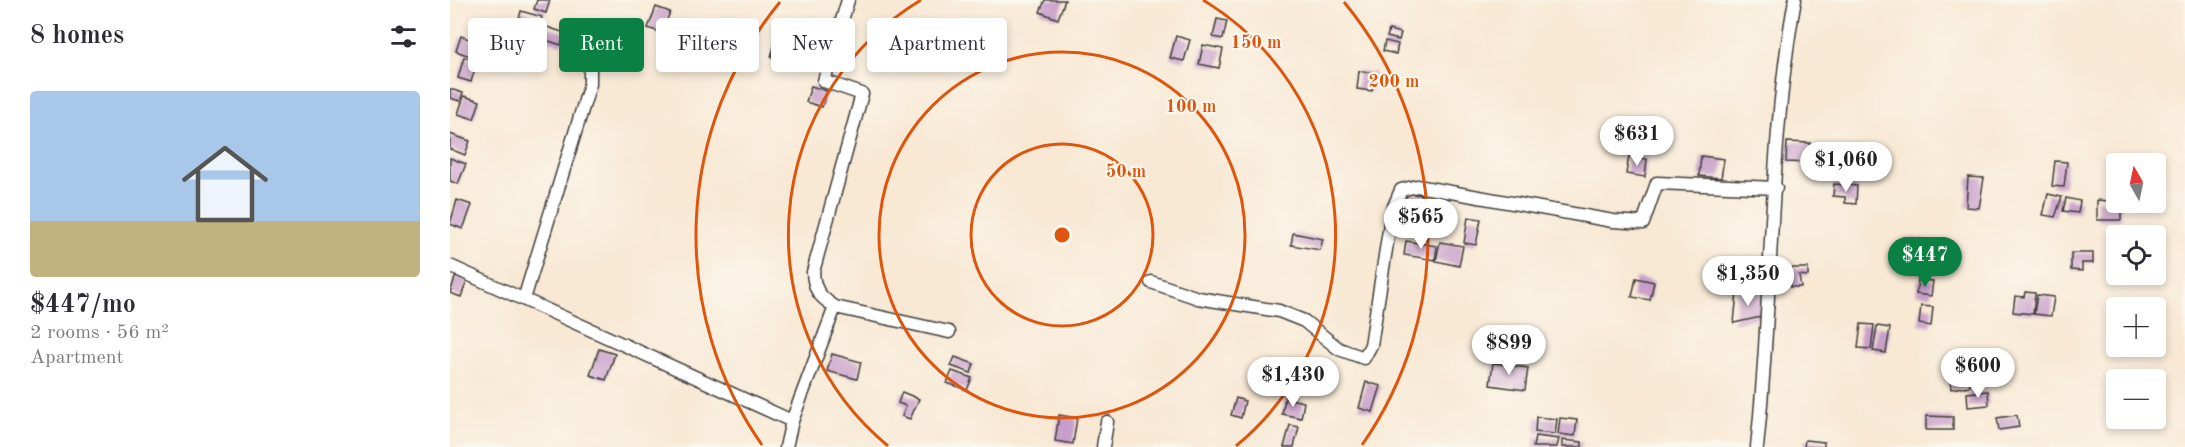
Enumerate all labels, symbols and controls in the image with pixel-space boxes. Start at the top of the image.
chip: Buy [468,18,547,72]
chip: Rent [559,18,644,72]
chip: Filters [656,18,759,72]
chip: New [771,18,855,72]
chip: Apartment [867,18,1007,72]
icon: filters [387,20,420,53]
text: 8 homes [30,23,124,49]
text: 150 m [1231,34,1281,52]
text: 200 m [1369,73,1419,91]
text: 100 m [1166,98,1216,116]
pin: $631 [1601,116,1673,167]
text: $631 [1614,125,1660,145]
icon: home [171,130,279,238]
pin: $1,060 [1797,142,1895,193]
text: $1,060 [1814,151,1878,171]
north arrow [2106,153,2166,213]
map controls [2106,153,2166,429]
text: 50 m [1106,163,1146,181]
pin: $565 [1385,199,1457,250]
text: $565 [1398,208,1444,228]
centre of rings [1052,225,1072,245]
button: locate [2106,225,2166,285]
pin: $447 [1889,237,1961,288]
text: $447 [1902,246,1948,266]
pin: $1,350 [1699,256,1797,307]
text: $1,350 [1716,265,1780,285]
text: $447/mo [30,292,136,318]
button: + [2106,297,2166,357]
text: 2 rooms · 56 m² [30,323,169,343]
pin: $899 [1473,325,1545,376]
text: $899 [1486,334,1532,354]
text: Apartment [30,348,124,368]
pin: $600 [1942,348,2014,399]
pin: $1,430 [1244,357,1342,408]
text: $600 [1955,357,2001,377]
text: $1,430 [1261,366,1325,386]
button: − [2106,369,2166,429]

